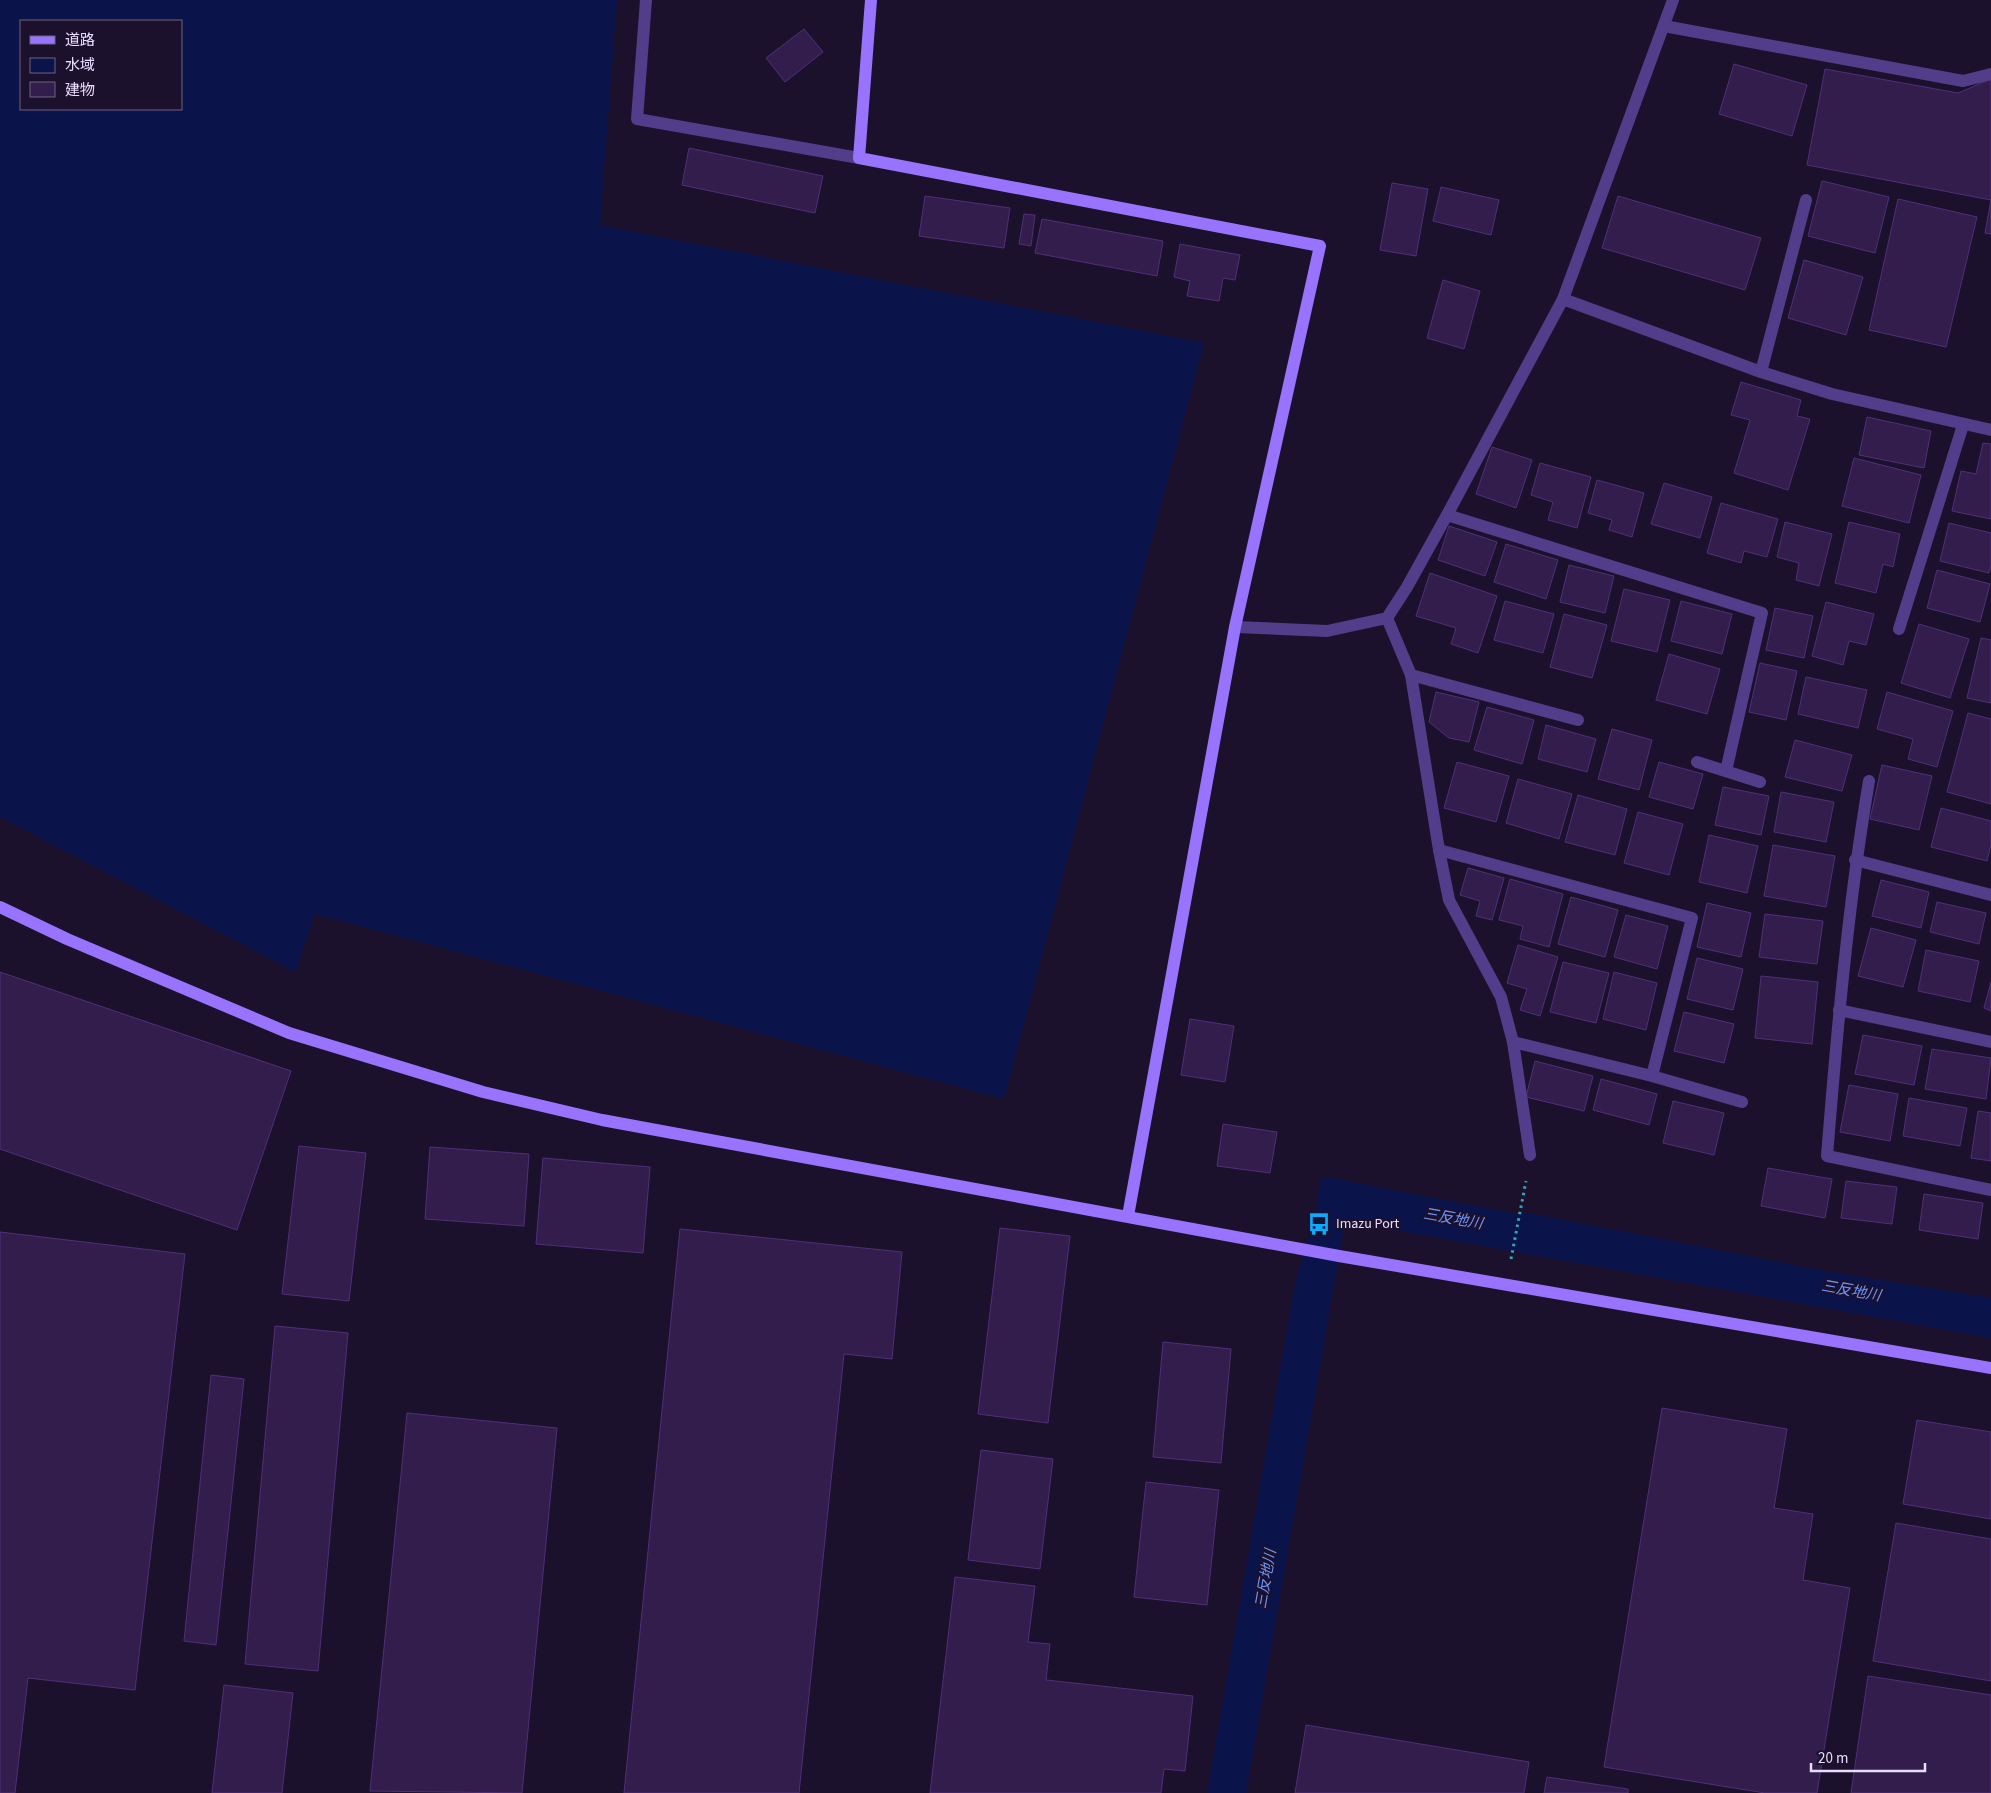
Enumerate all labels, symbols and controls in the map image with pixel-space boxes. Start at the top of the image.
legend [20,20,182,110]
text: 道路 [65,30,95,51]
text: 水域 [65,55,95,76]
text: 建物 [65,80,95,101]
water label: 三反地川 [1422,1203,1486,1235]
bus stop icon: Imazu Port [1306,1211,1332,1237]
place label: Imazu Port [1336,1214,1400,1234]
water label: 三反地川 [1820,1275,1884,1307]
water label: 三反地川 [1250,1546,1282,1610]
scale bar [1811,1740,1925,1772]
text: 20 m [1818,1748,1848,1769]

